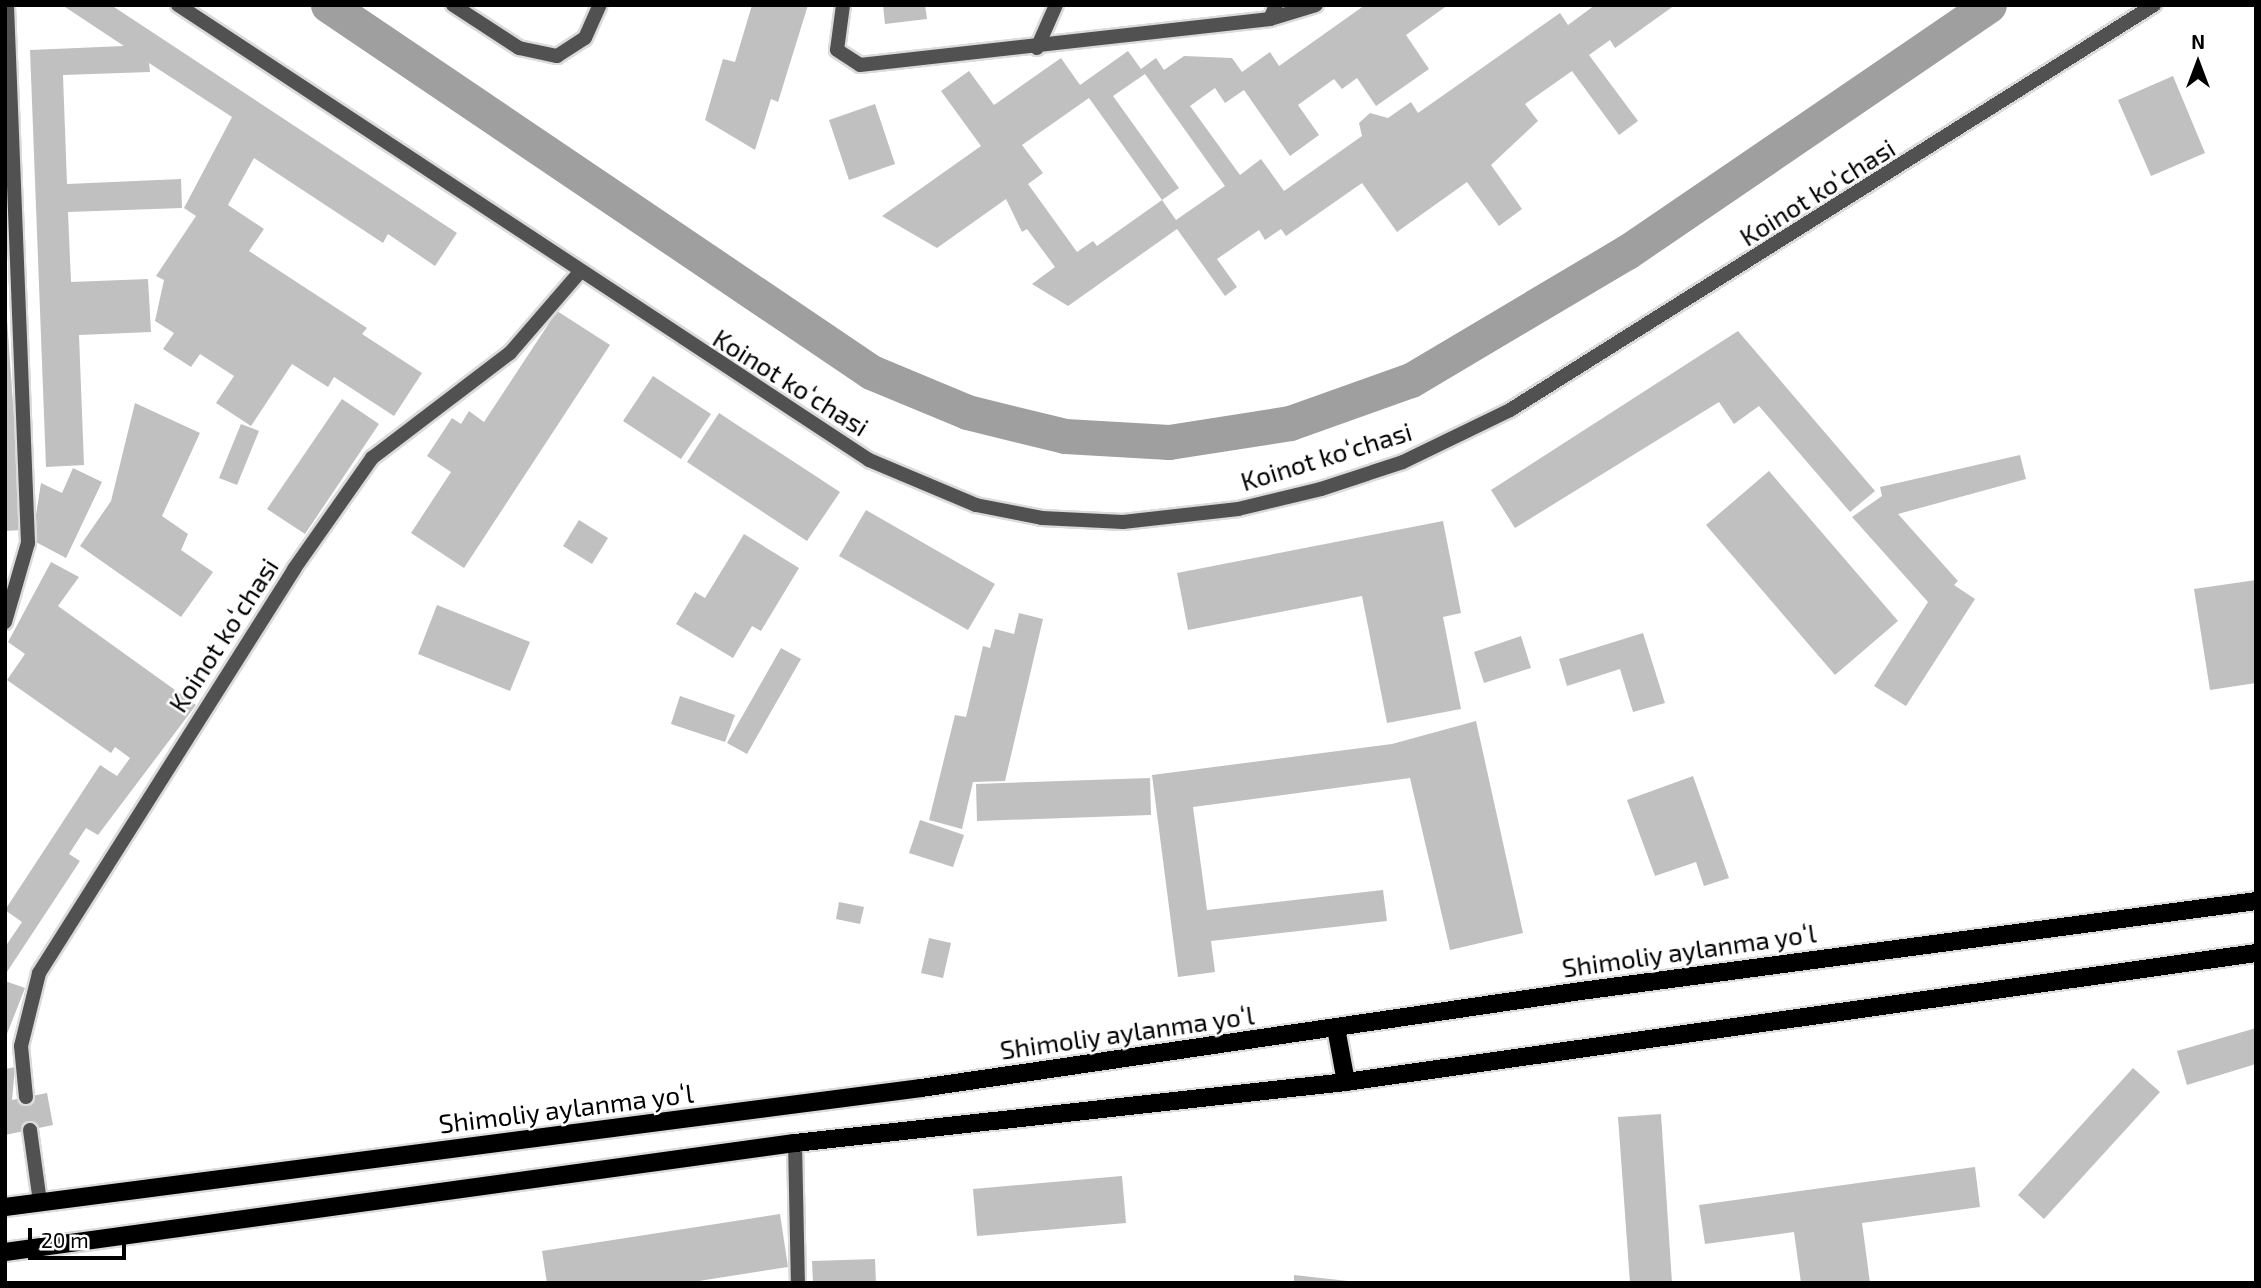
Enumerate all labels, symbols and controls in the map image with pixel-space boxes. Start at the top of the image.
north arrow [2163,28,2233,98]
text: N [2191,30,2205,53]
street label: Koinot koʻchasi [1734,132,1900,252]
street label: Koinot koʻchasi [708,322,874,442]
street label: Koinot koʻchasi [1237,415,1415,497]
street label: Koinot koʻchasi [162,552,284,718]
street label: Shimoliy aylanma yoʻl [1559,917,1819,983]
street label: Shimoliy aylanma yoʻl [997,999,1257,1065]
street label: Shimoliy aylanma yoʻl [436,1077,696,1139]
scale bar [32,1214,130,1258]
text: 20 m [41,1227,89,1252]

